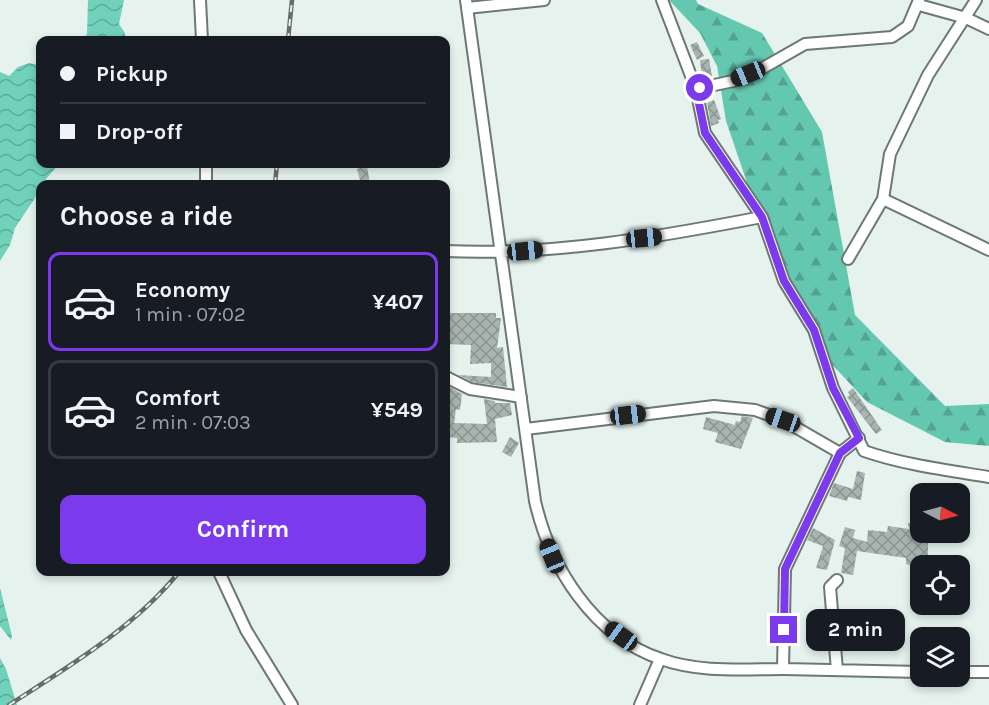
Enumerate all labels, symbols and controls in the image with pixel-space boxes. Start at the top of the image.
car [728,59,768,89]
text: Pickup [96,61,168,87]
route start [686,74,713,101]
text: Drop-off [96,119,182,145]
text: Choose a ride [60,200,233,232]
car [625,227,663,249]
car [506,240,544,262]
icon: car [63,275,117,329]
text: Economy [135,277,230,303]
text: ¥407 [372,289,423,315]
text: 1 min · 07:02 [135,303,246,326]
icon: car [63,383,117,437]
text: Comfort [135,385,220,411]
text: ¥549 [371,397,423,423]
car [609,404,647,426]
car [763,406,803,434]
text: 2 min · 07:03 [135,411,251,434]
north arrow [910,483,970,543]
map controls [910,483,970,687]
button: Confirm [60,495,426,564]
car [537,536,567,576]
button: locate [910,555,970,615]
callout: 2 min [805,609,904,651]
route end [770,616,797,643]
car [601,618,641,654]
text: 2 min [828,618,883,641]
button: layers [910,627,970,687]

